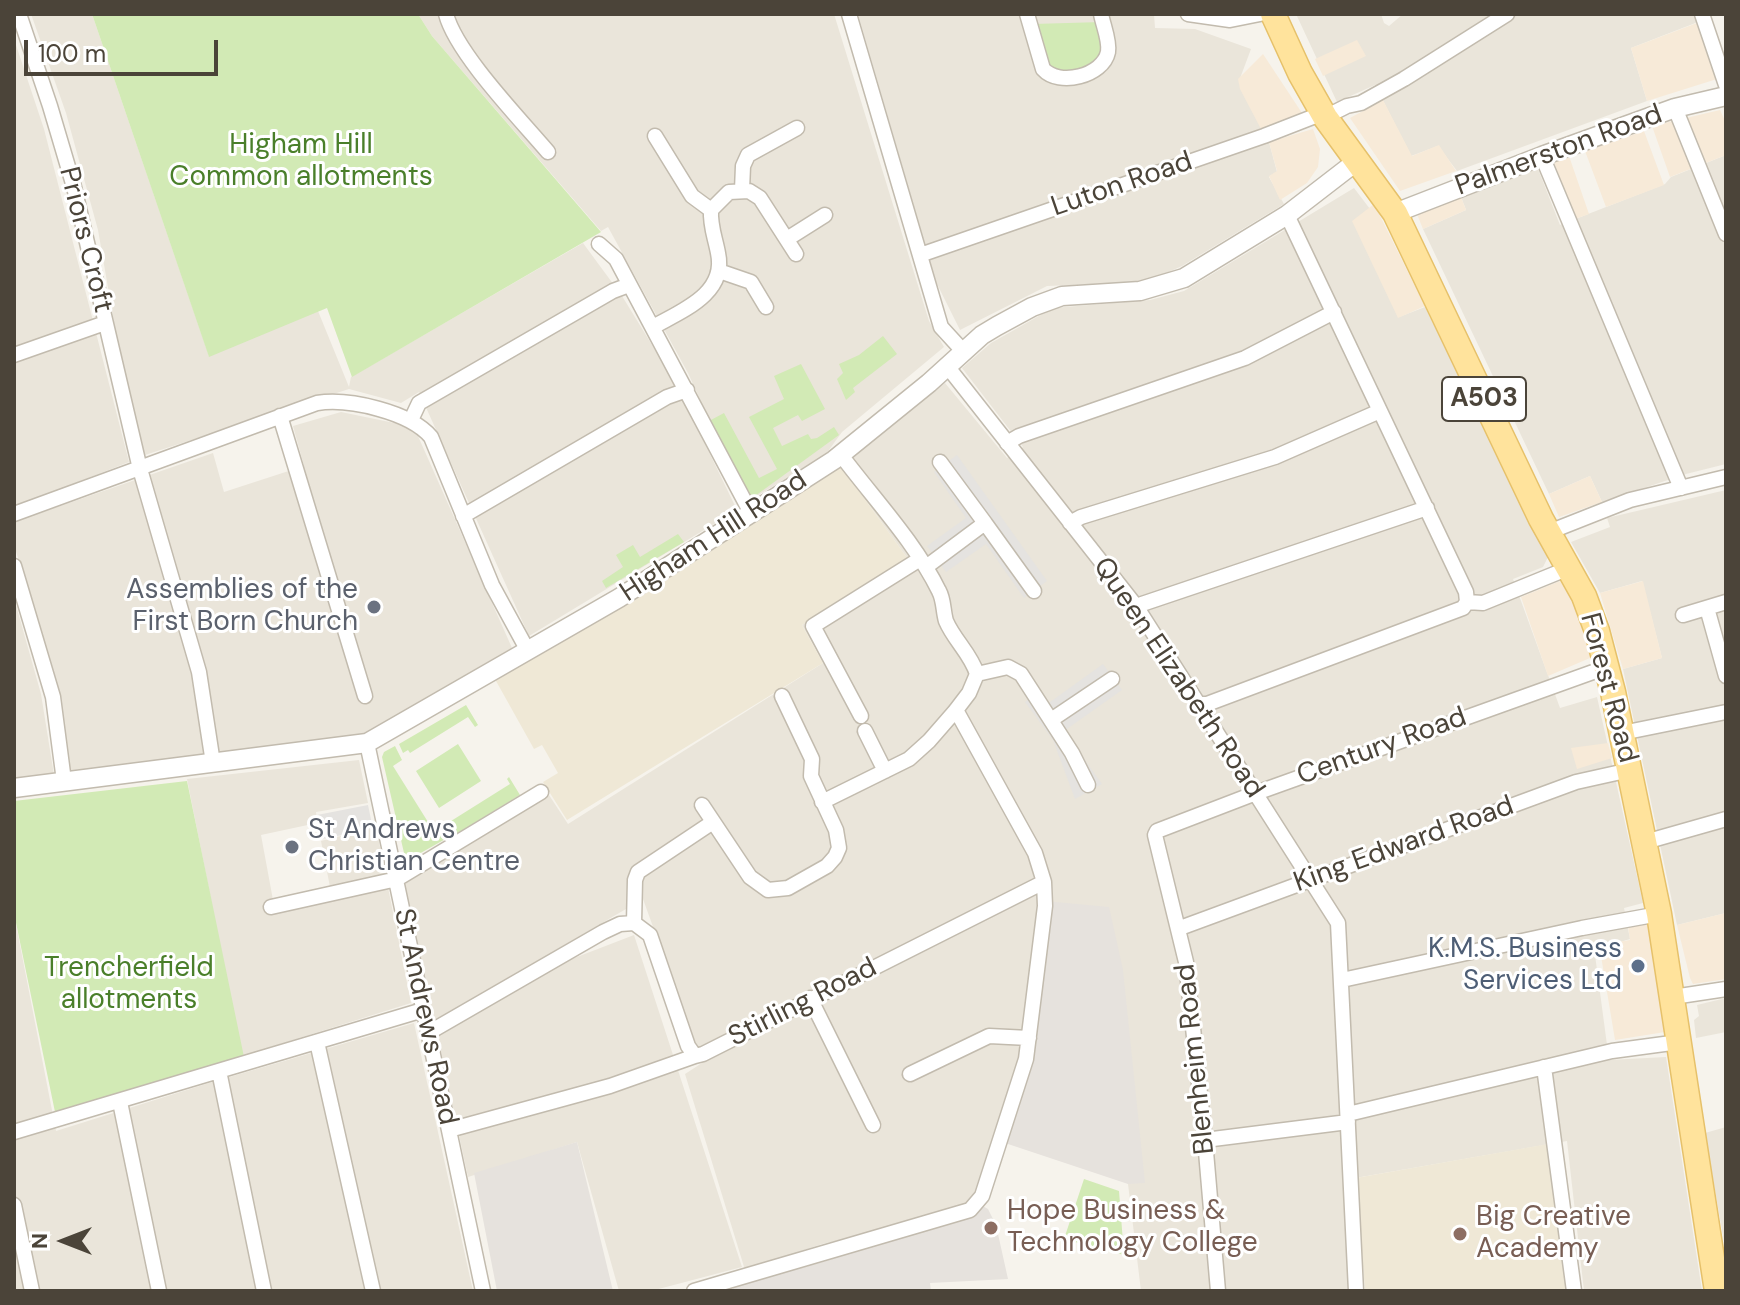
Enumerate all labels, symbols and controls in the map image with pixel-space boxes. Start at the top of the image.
scale bar [28,24,222,74]
text: 100 m [38,38,106,69]
street label: Palmerston Road [1451,98,1667,204]
park label: Higham Hill Common allotments [169,129,433,195]
street label: Luton Road [1047,145,1197,225]
street label: Priors Croft [51,164,119,316]
road number: A503 [1442,377,1526,421]
street label: Higham Hill Road [614,464,814,610]
street label: Queen Elizabeth Road [1085,551,1271,805]
place label: Assemblies of the First Born Church [126,574,358,640]
marker: Assemblies of the First Born Church [365,598,383,616]
street label: Forest Road [1572,609,1644,767]
street label: Century Road [1293,701,1471,793]
street label: King Edward Road [1289,790,1519,900]
place label: St Andrews Christian Centre [308,814,520,880]
marker: St Andrews Christian Centre [283,838,301,856]
street label: St Andrews Road [386,906,464,1128]
place label: K.M.S. Business Services Ltd [1428,933,1622,999]
street label: Stirling Road [723,951,883,1055]
park label: Trencherfield allotments [44,952,214,1018]
marker: K.M.S. Business Services Ltd [1629,957,1647,975]
street label: Blenheim Road [1169,962,1223,1156]
place label: Hope Business & Technology College [1007,1195,1258,1261]
north arrow [24,1201,104,1281]
place label: Big Creative Academy [1476,1201,1631,1267]
marker: Hope Business & Technology College [982,1219,1000,1237]
marker: Big Creative Academy [1451,1225,1469,1243]
text: N [25,1233,54,1249]

